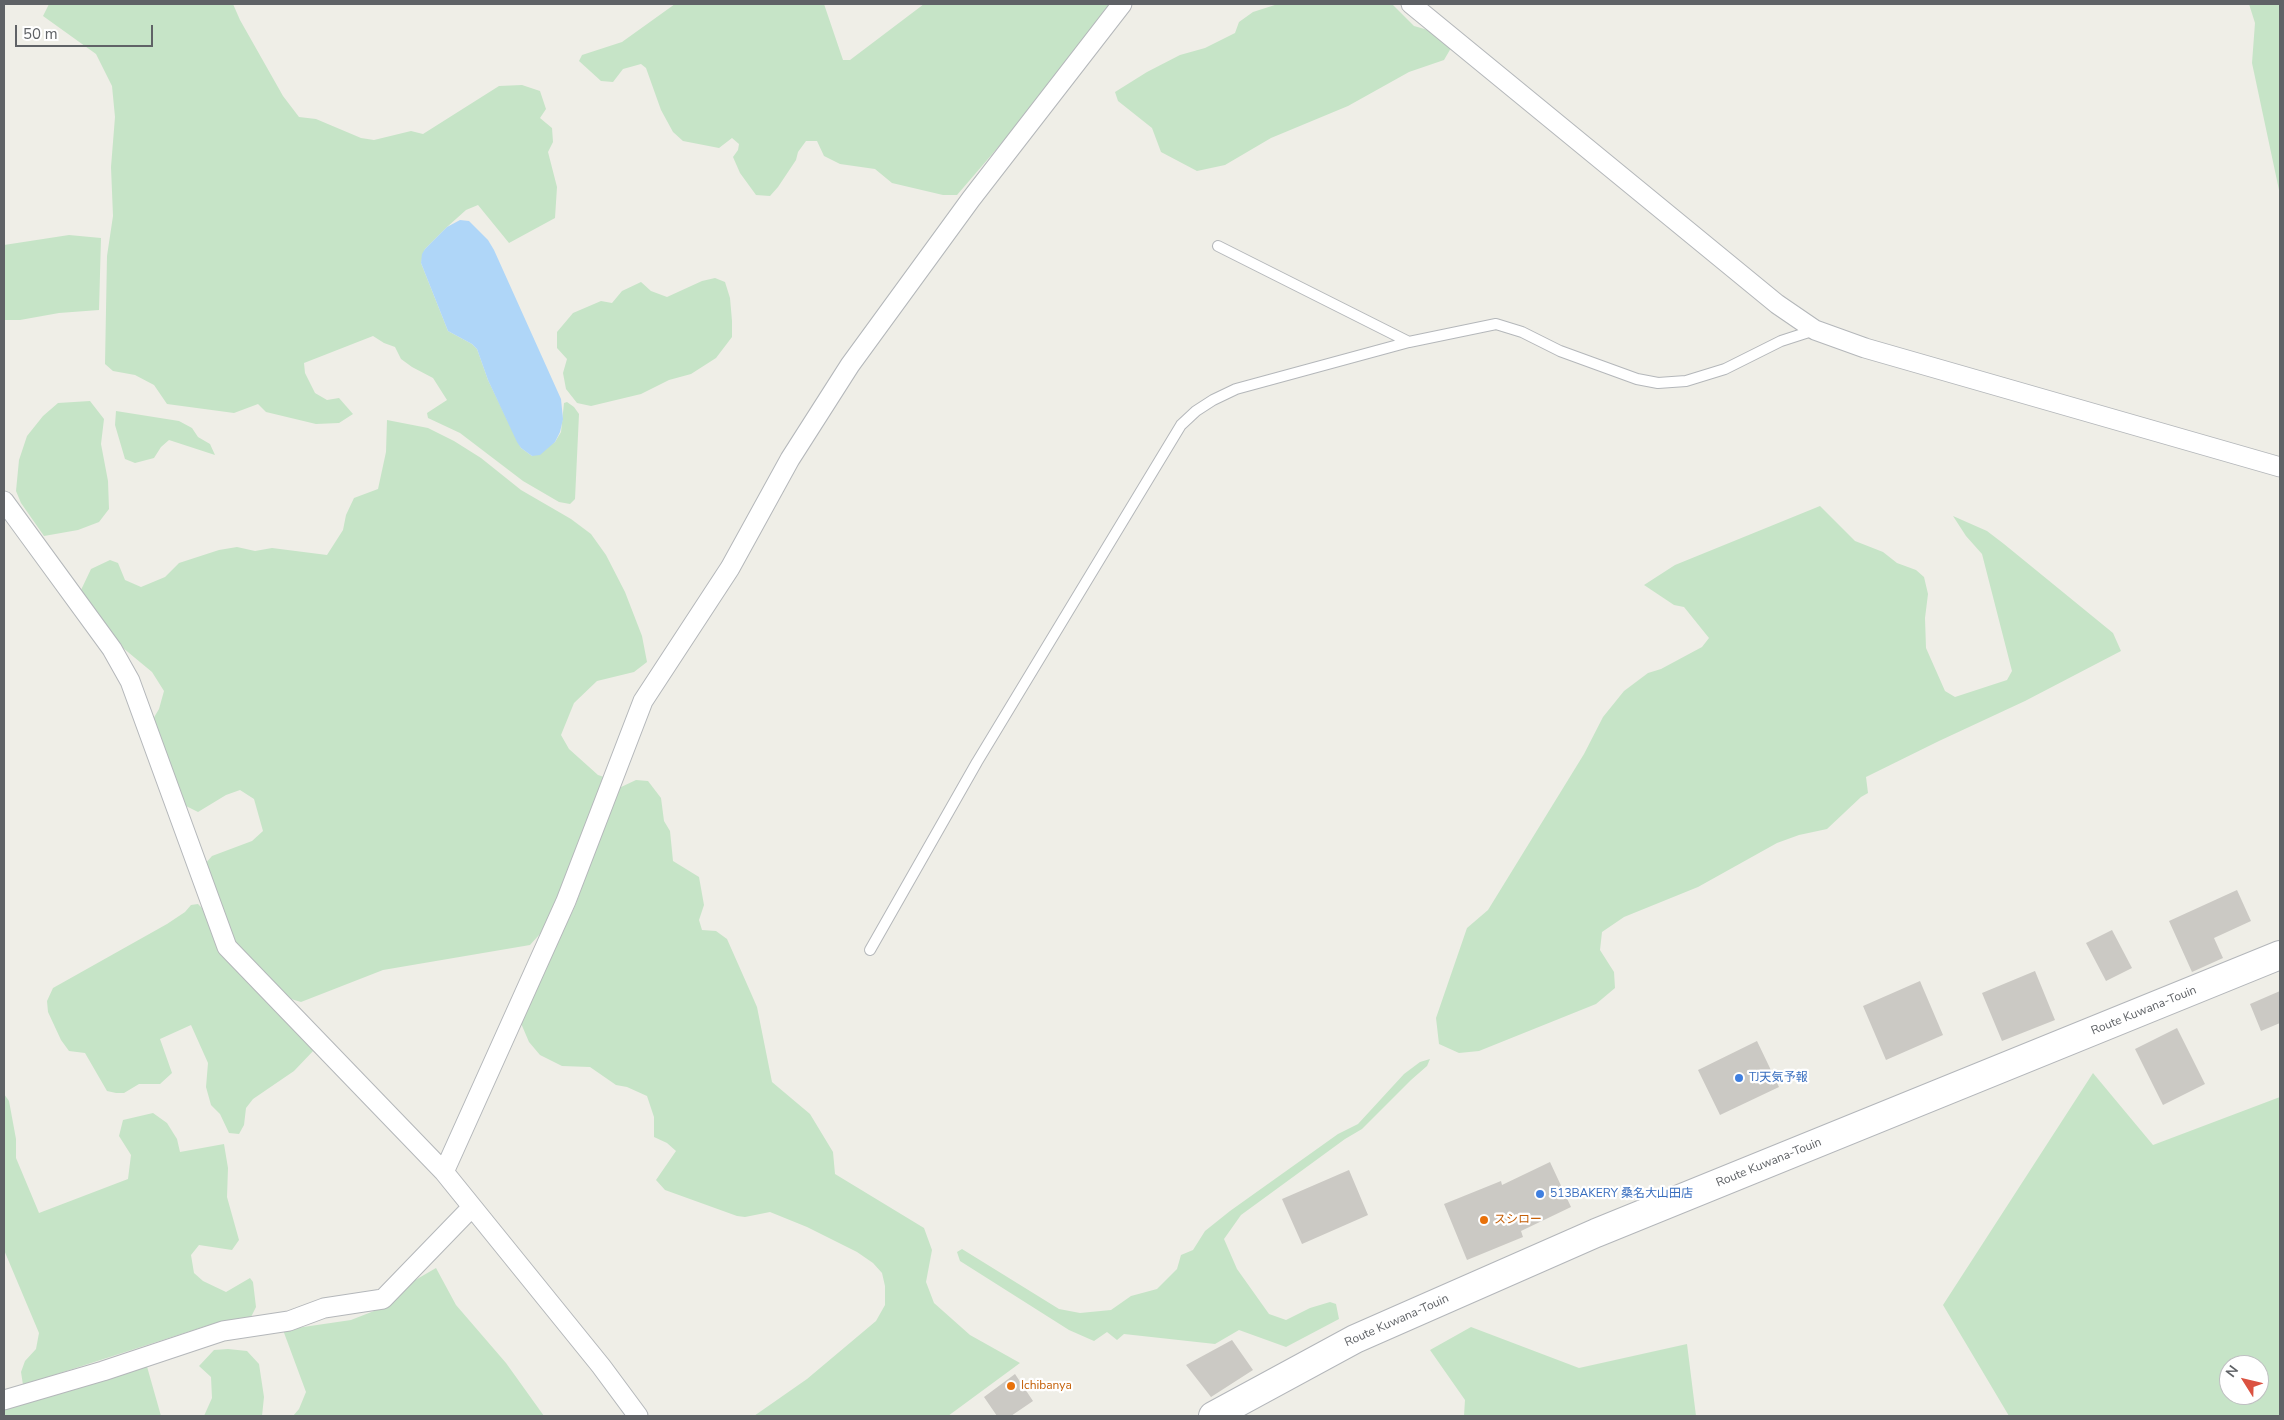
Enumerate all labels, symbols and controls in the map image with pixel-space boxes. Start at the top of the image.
scale bar [18,15,155,47]
text: 50 m [23,24,58,44]
street label: Route Kuwana-Touin [2089,983,2199,1039]
place label: TJ天気予報 [1749,1071,1807,1085]
marker: TJ天気予報 [1733,1072,1745,1084]
street label: Route Kuwana-Touin [1714,1135,1824,1191]
place label: 513BAKERY 桑名大山田店 [1550,1187,1693,1201]
marker: 513BAKERY 桑名大山田店 [1534,1188,1546,1200]
place label: スシロー [1494,1213,1542,1227]
marker: スシロー [1478,1214,1490,1226]
street label: Route Kuwana-Touin [1343,1292,1451,1350]
north arrow [2219,1355,2269,1405]
text: N [2221,1362,2243,1381]
place label: Ichibanya [1021,1379,1072,1393]
marker: Ichibanya [1005,1380,1017,1392]

